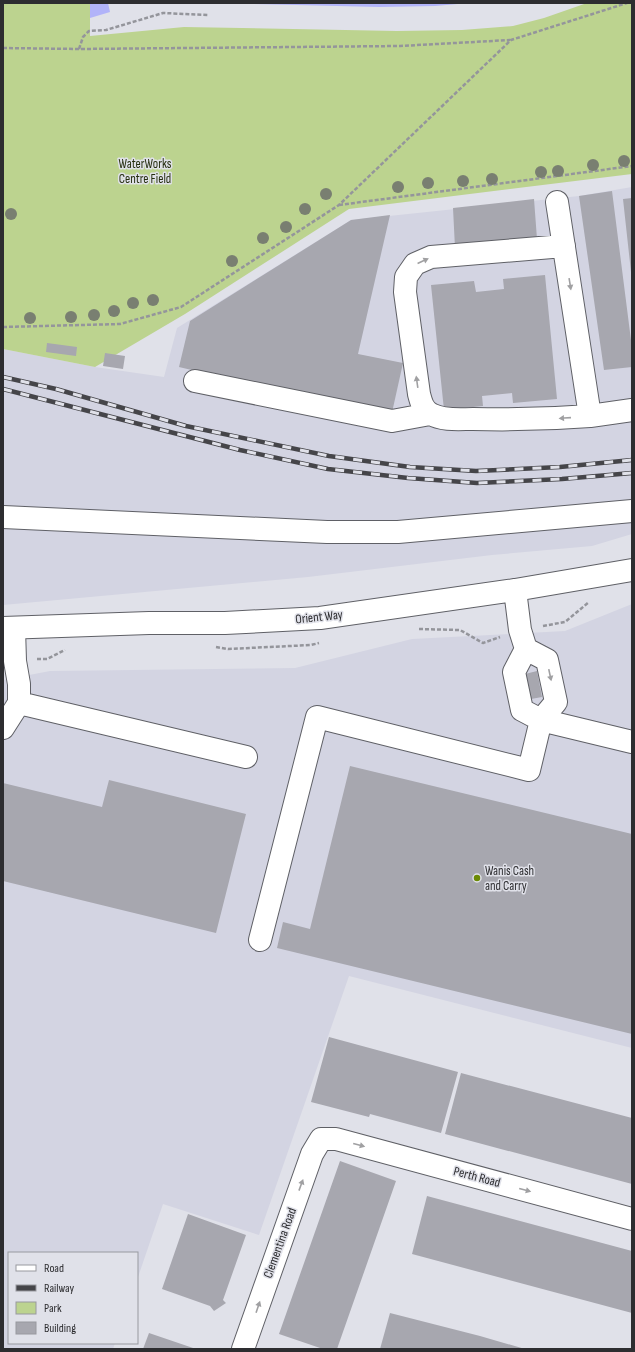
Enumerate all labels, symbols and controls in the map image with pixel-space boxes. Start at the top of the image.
park label: WaterWorks Centre Field [119,156,172,187]
one-way arrow [417,258,428,264]
one-way arrow [567,278,573,290]
one-way arrow [414,376,420,388]
one-way arrow [559,414,571,421]
street label: Orient Way [295,607,343,627]
one-way arrow [548,669,554,682]
place label: Wanis Cash and Carry [485,863,534,894]
marker: Wanis Cash and Carry [472,873,482,883]
one-way arrow [354,1142,366,1148]
street label: Perth Road [452,1163,502,1191]
one-way arrow [298,1178,304,1190]
one-way arrow [520,1187,532,1193]
street label: Clementina Road [260,1206,300,1280]
legend [8,1252,138,1344]
text: Road [44,1261,64,1276]
text: Railway [44,1281,75,1296]
text: Park [44,1301,62,1316]
one-way arrow [255,1301,261,1313]
text: Building [44,1321,76,1336]

